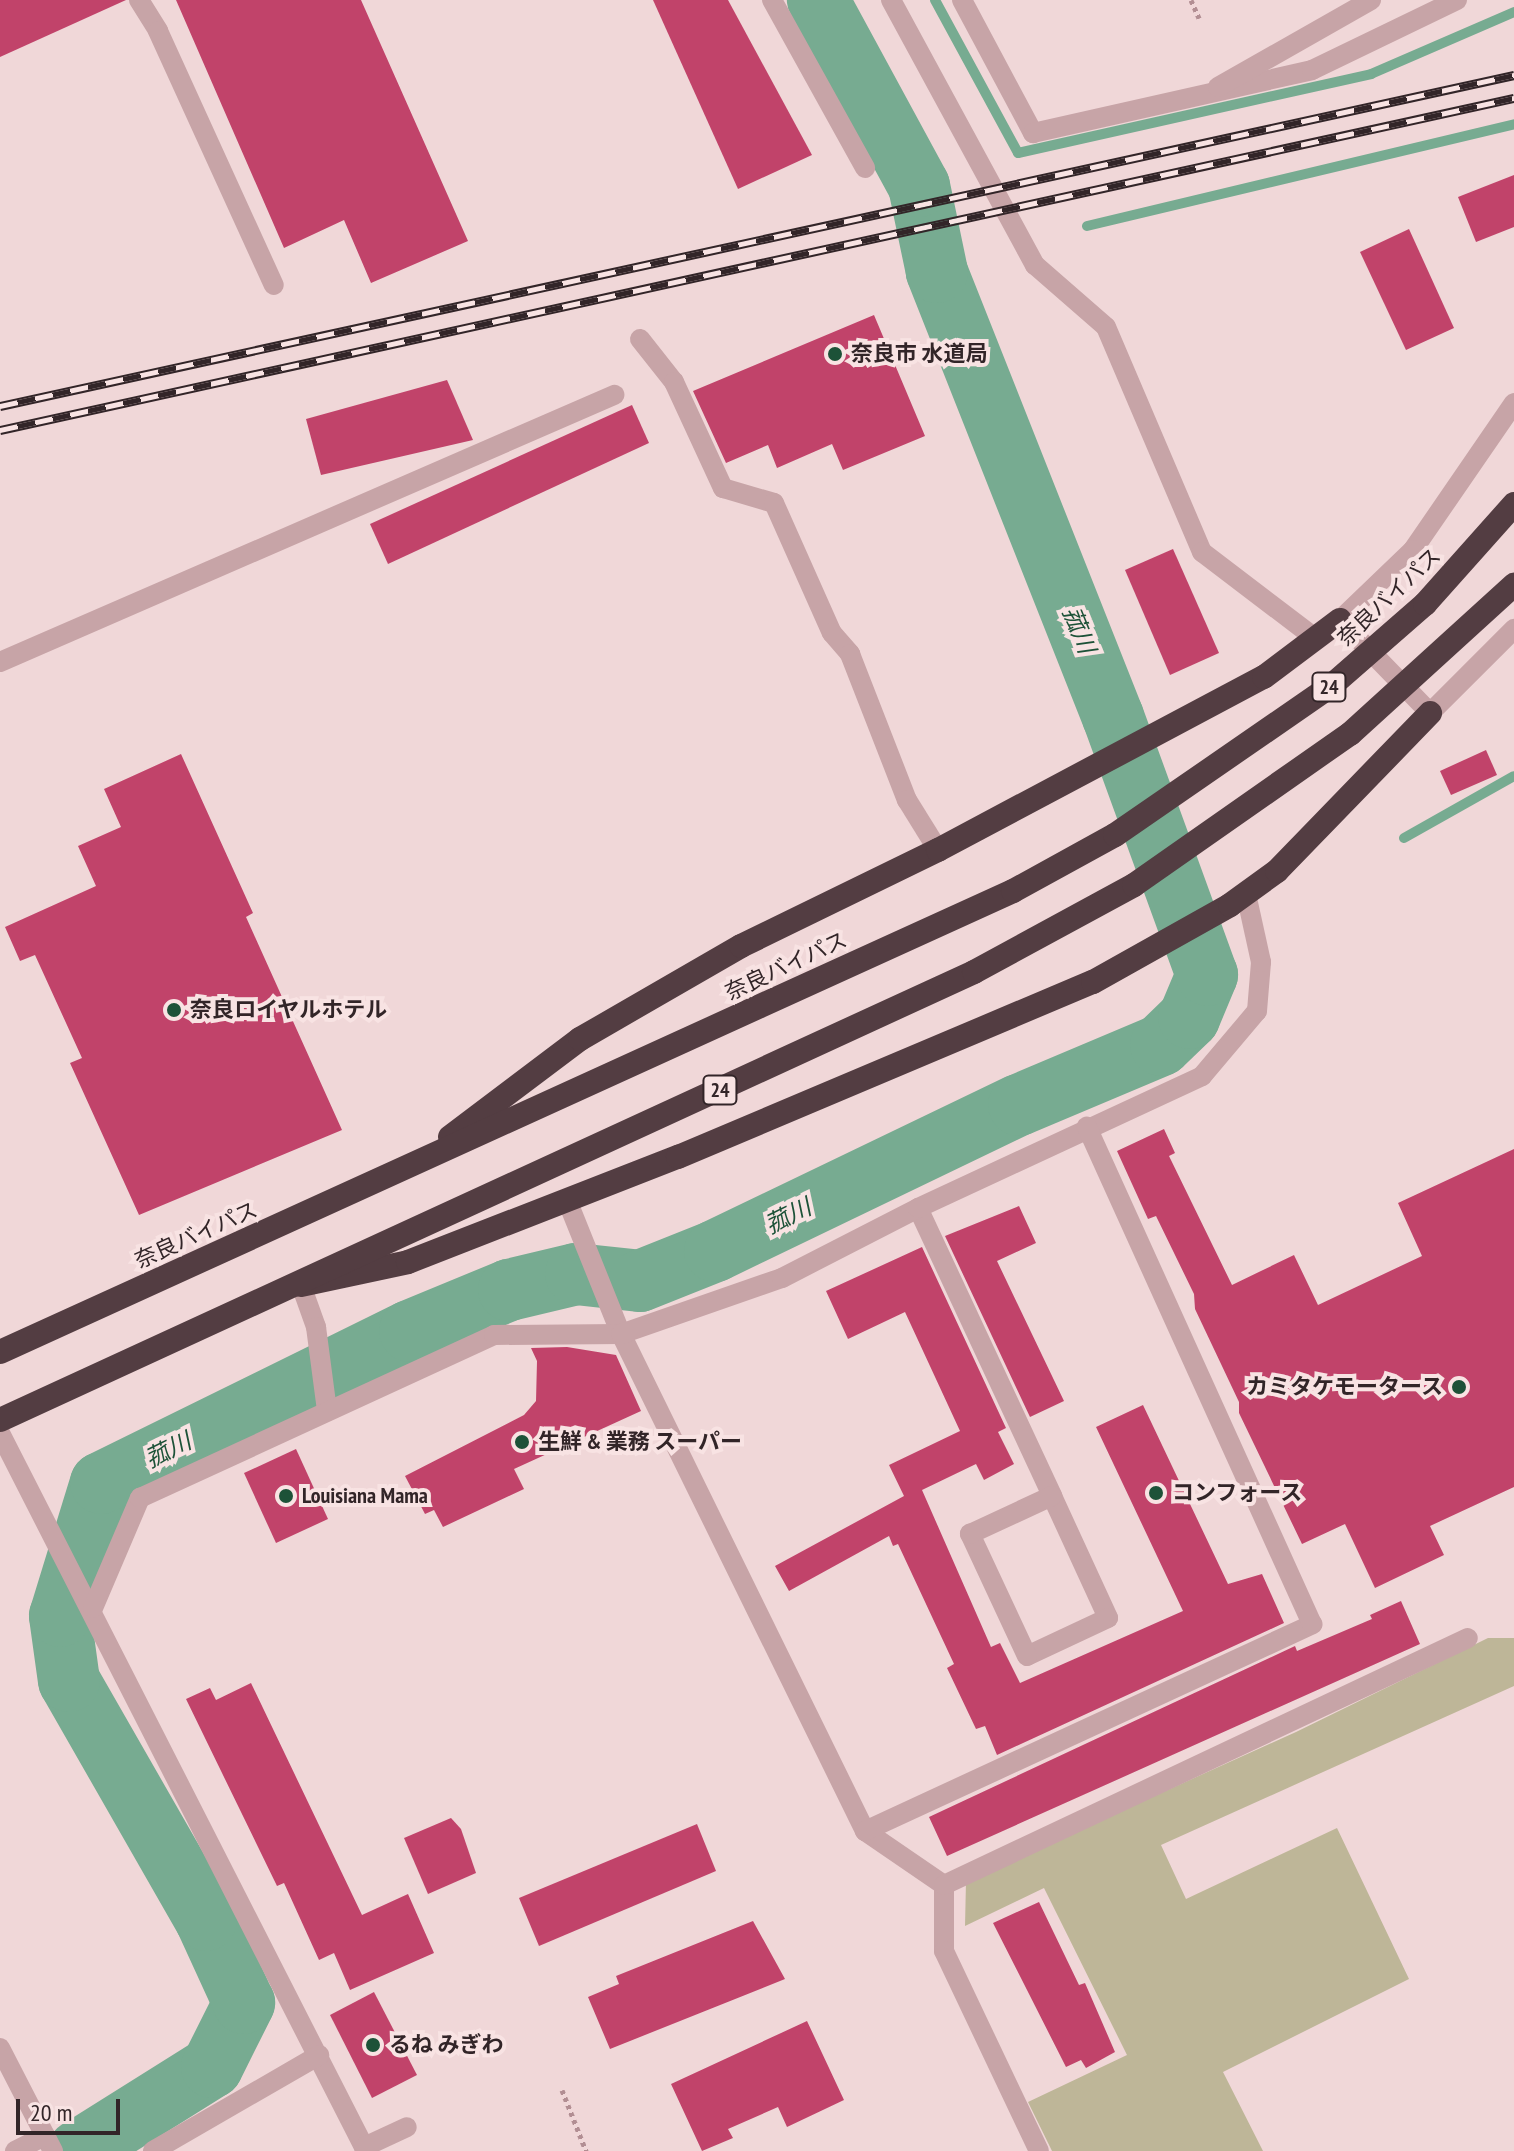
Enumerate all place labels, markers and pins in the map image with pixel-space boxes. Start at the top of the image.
place label: 奈良市 水道局 [851,341,988,367]
marker: 奈良市 水道局 [826,345,844,363]
place label: 奈良ロイヤルホテル [190,997,388,1023]
marker: 奈良ロイヤルホテル [165,1001,183,1019]
place label: カミタケモータース [1245,1374,1443,1400]
marker: カミタケモータース [1450,1378,1468,1396]
place label: 生鮮 & 業務 スーパー [538,1429,742,1455]
marker: 生鮮 & 業務 スーパー [513,1433,531,1451]
place label: コンフォース [1172,1480,1304,1506]
place label: Louisiana Mama [302,1483,428,1509]
marker: コンフォース [1147,1484,1165,1502]
marker: Louisiana Mama [277,1487,295,1505]
place label: るね みぎわ [389,2032,504,2058]
marker: るね みぎわ [364,2036,382,2054]

